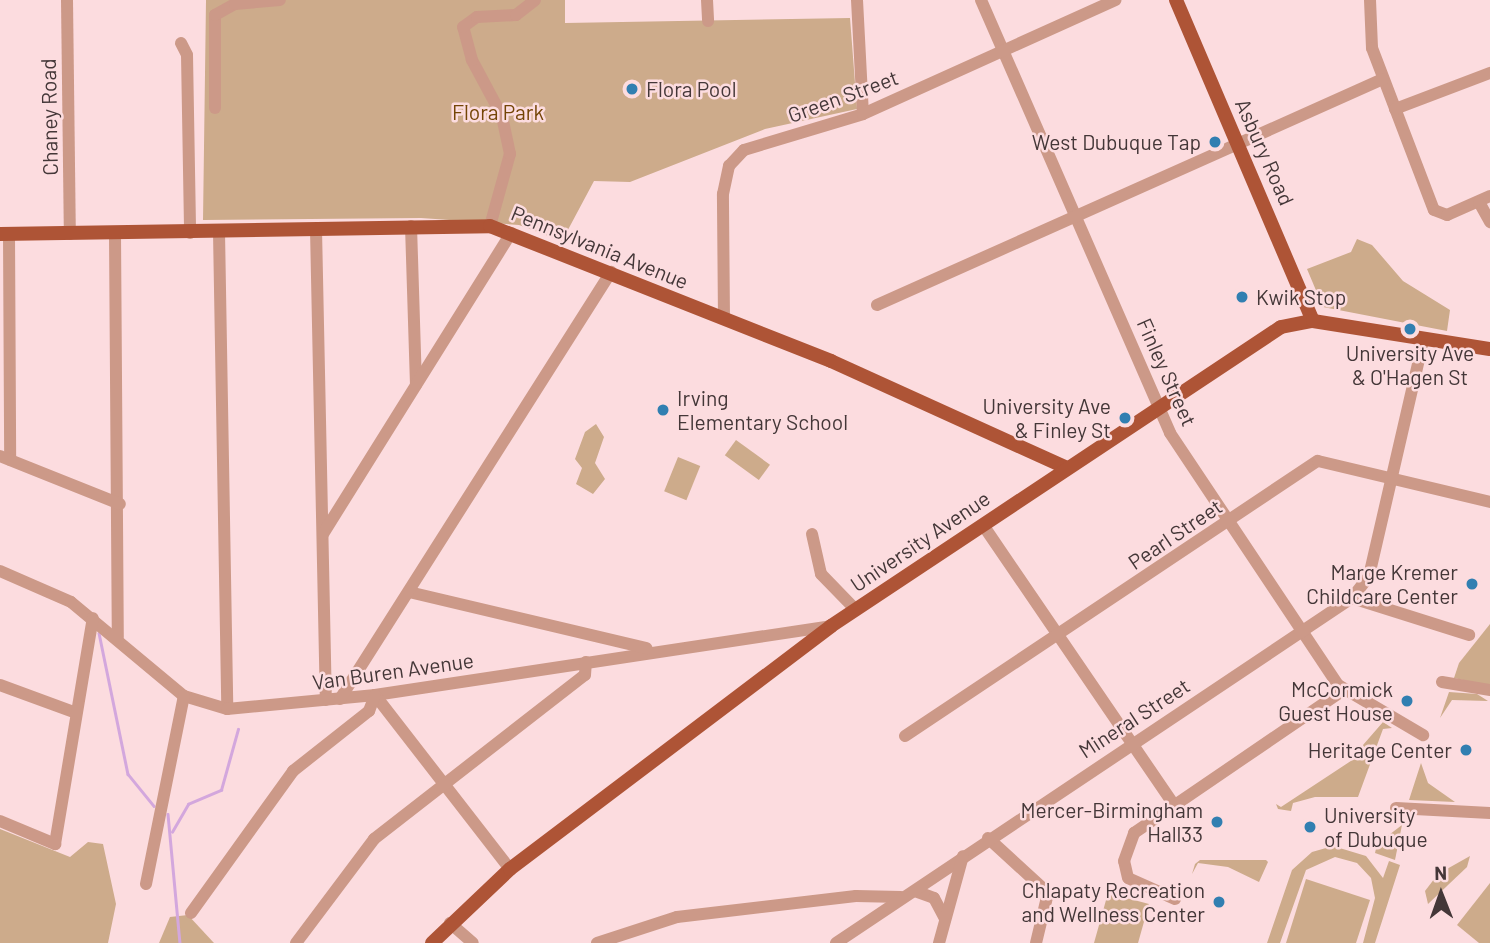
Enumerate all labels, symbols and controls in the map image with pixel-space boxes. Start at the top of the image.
street label: Chaney Road [35,58,63,176]
street label: Green Street [784,64,902,128]
place label: Flora Pool [646,76,737,102]
marker: Flora Pool [624,81,640,97]
street label: Asbury Road [1230,95,1300,209]
park label: Flora Park [452,99,544,125]
place label: West Dubuque Tap [1032,129,1201,155]
marker: West Dubuque Tap [1207,134,1223,150]
street label: Pennsylvania Avenue [508,200,692,294]
place label: Kwik Stop [1256,284,1346,310]
marker: Kwik Stop [1234,289,1250,305]
street label: Finley Street [1132,314,1202,430]
marker: University Ave & O'Hagen St [1402,321,1418,337]
place label: University Ave & O'Hagen St [1346,340,1474,390]
place label: Irving Elementary School [677,385,848,435]
place label: University Ave & Finley St [982,393,1111,443]
marker: Irving Elementary School [655,402,671,418]
marker: University Ave & Finley St [1117,410,1133,426]
street label: University Avenue [846,485,994,597]
street label: Pearl Street [1123,493,1227,575]
place label: Marge Kremer Childcare Center [1306,559,1458,609]
marker: Marge Kremer Childcare Center [1464,576,1480,592]
street label: Van Buren Avenue [311,647,475,695]
street label: Mineral Street [1074,673,1194,763]
place label: McCormick Guest House [1278,676,1393,726]
marker: McCormick Guest House [1399,693,1415,709]
place label: Heritage Center [1308,737,1452,763]
marker: Heritage Center [1458,742,1474,758]
place label: Mercer-Birmingham Hall33 [1021,797,1203,847]
place label: University of Dubuque [1324,802,1428,852]
marker: Mercer-Birmingham Hall33 [1209,814,1225,830]
marker: University of Dubuque [1302,819,1318,835]
north arrow [1406,859,1476,929]
text: N [1434,861,1447,884]
place label: Chlapaty Recreation and Wellness Center [1022,877,1205,927]
marker: Chlapaty Recreation and Wellness Center [1211,894,1227,910]

